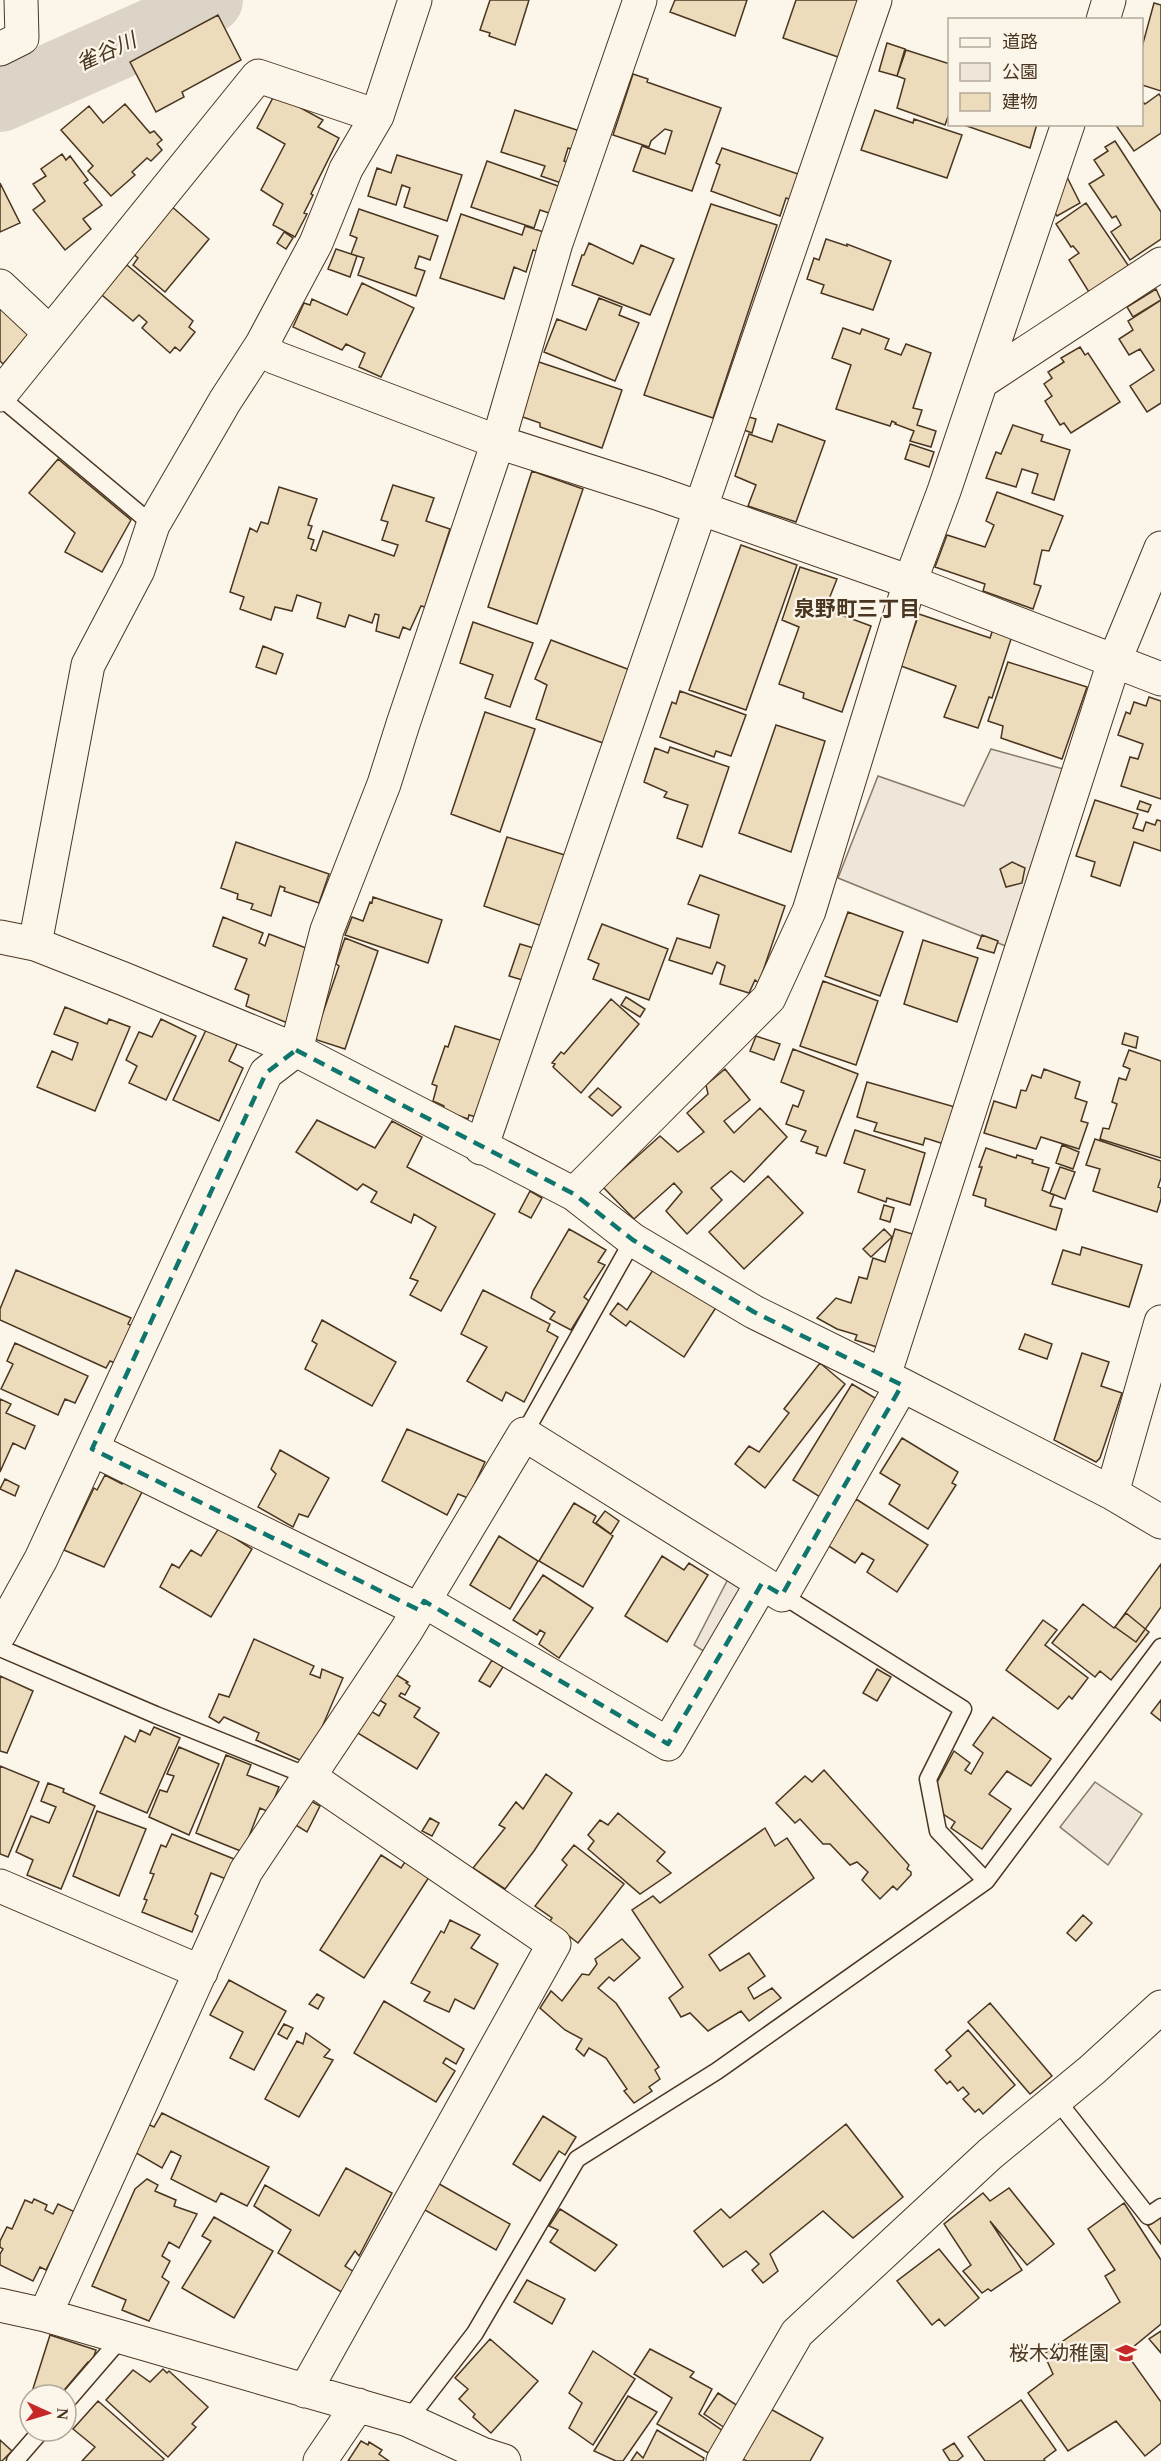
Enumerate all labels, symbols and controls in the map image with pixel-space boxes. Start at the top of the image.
legend [948,18,1143,126]
water label: 雀谷川 [72,27,141,76]
text: 道路 [1002,32,1038,52]
text: 公園 [1002,62,1038,82]
text: 建物 [1002,92,1038,112]
district label: 泉野町三丁目 [794,597,920,621]
school or university icon: 桜木幼稚園 [1114,2341,1138,2365]
place label: 桜木幼稚園 [1009,2342,1109,2364]
north arrow [18,2383,78,2443]
text: N [54,2408,71,2421]

